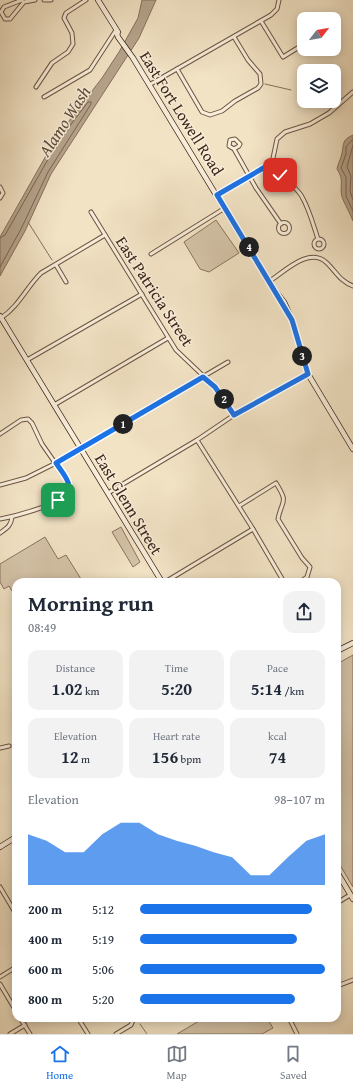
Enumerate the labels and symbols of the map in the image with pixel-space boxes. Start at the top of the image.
north arrow [297,12,341,56]
street label: East Fort Lowell Road [134,46,230,180]
water label: Alamo Wash [31,80,97,162]
pin [263,158,297,192]
street label: East Patricia Street [110,231,200,351]
pin: 4 [239,237,259,257]
pin: 3 [292,346,312,366]
pin: 2 [214,389,234,409]
pin: 1 [113,414,133,434]
street label: East Glenn Street [89,449,169,560]
pin [41,483,75,517]

